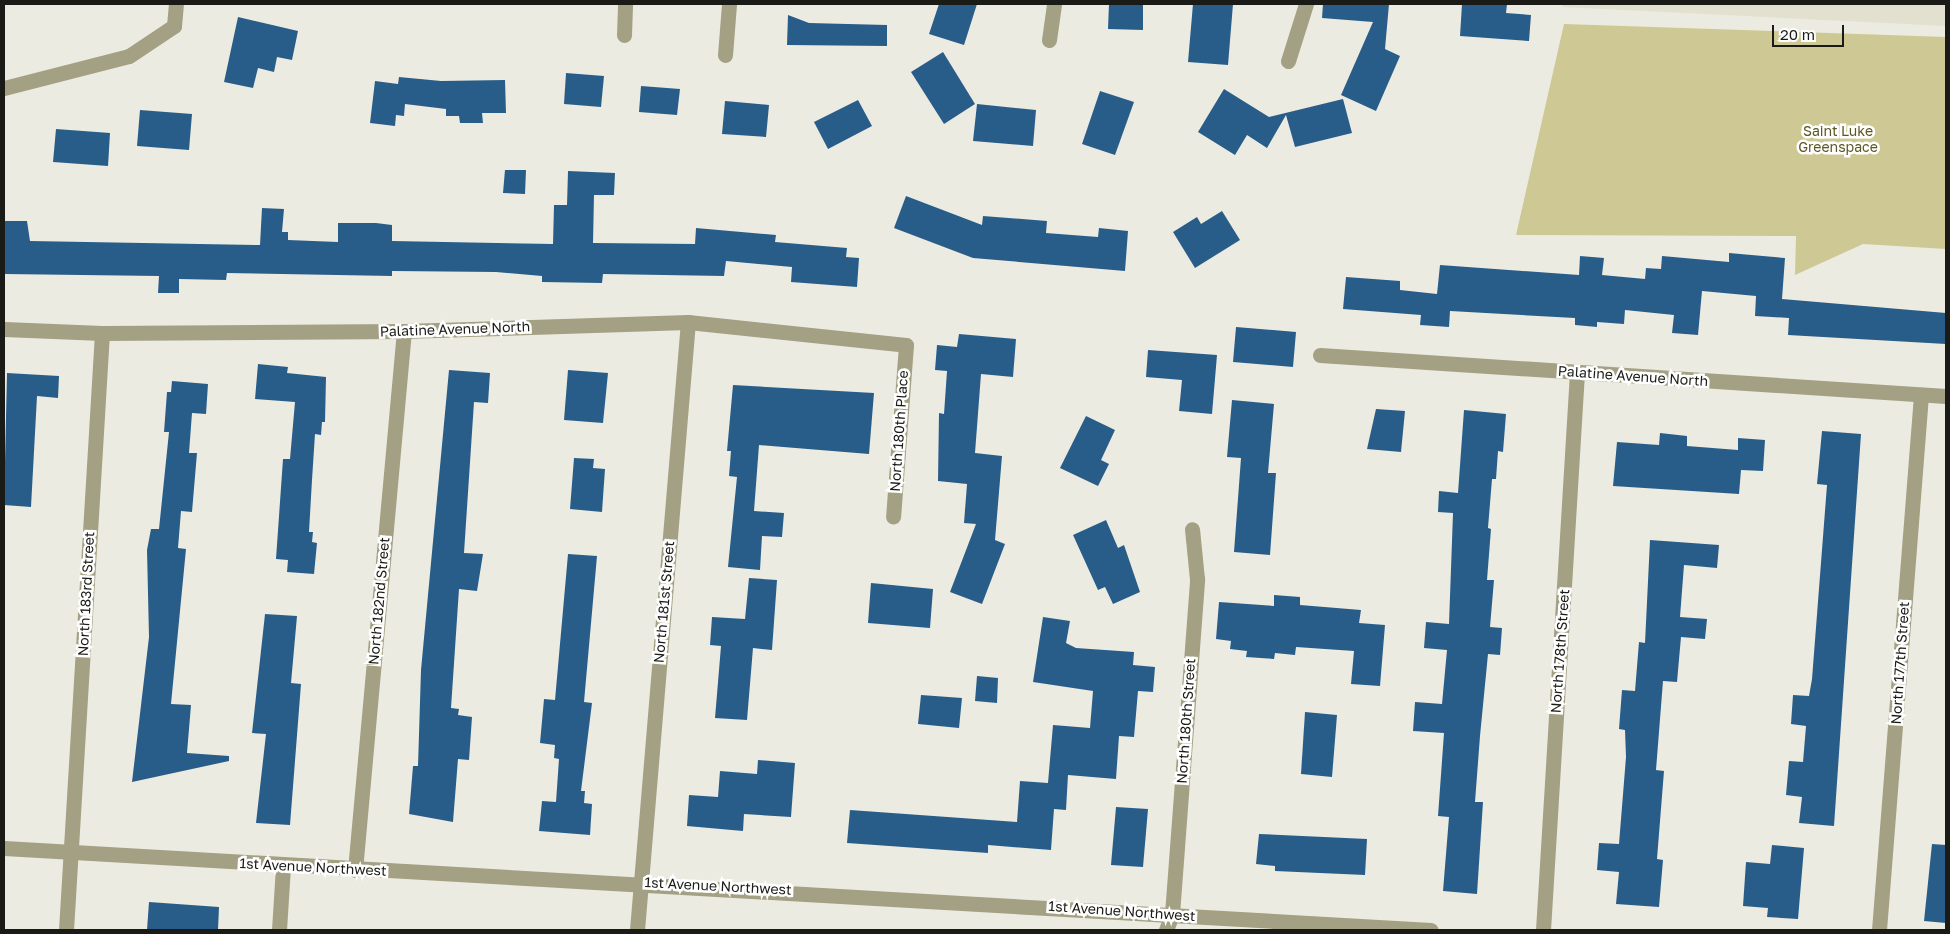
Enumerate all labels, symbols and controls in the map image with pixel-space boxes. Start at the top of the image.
scale bar [1775,15,1848,47]
text: 20 m [1780,25,1815,43]
park label: Saint Luke Greenspace [1798,123,1878,156]
street label: Palatine Avenue North [379,318,531,340]
street label: Palatine Avenue North [1557,362,1709,390]
street label: North 180th Place [886,370,912,492]
street label: North 183rd Street [74,531,98,657]
street label: North 182nd Street [365,536,393,666]
street label: North 181st Street [650,540,678,664]
street label: North 178th Street [1547,588,1573,714]
street label: North 177th Street [1887,601,1913,725]
street label: North 180th Street [1173,658,1199,784]
street label: 1st Avenue Northwest [239,855,387,879]
street label: 1st Avenue Northwest [644,874,792,898]
street label: 1st Avenue Northwest [1048,897,1196,925]

